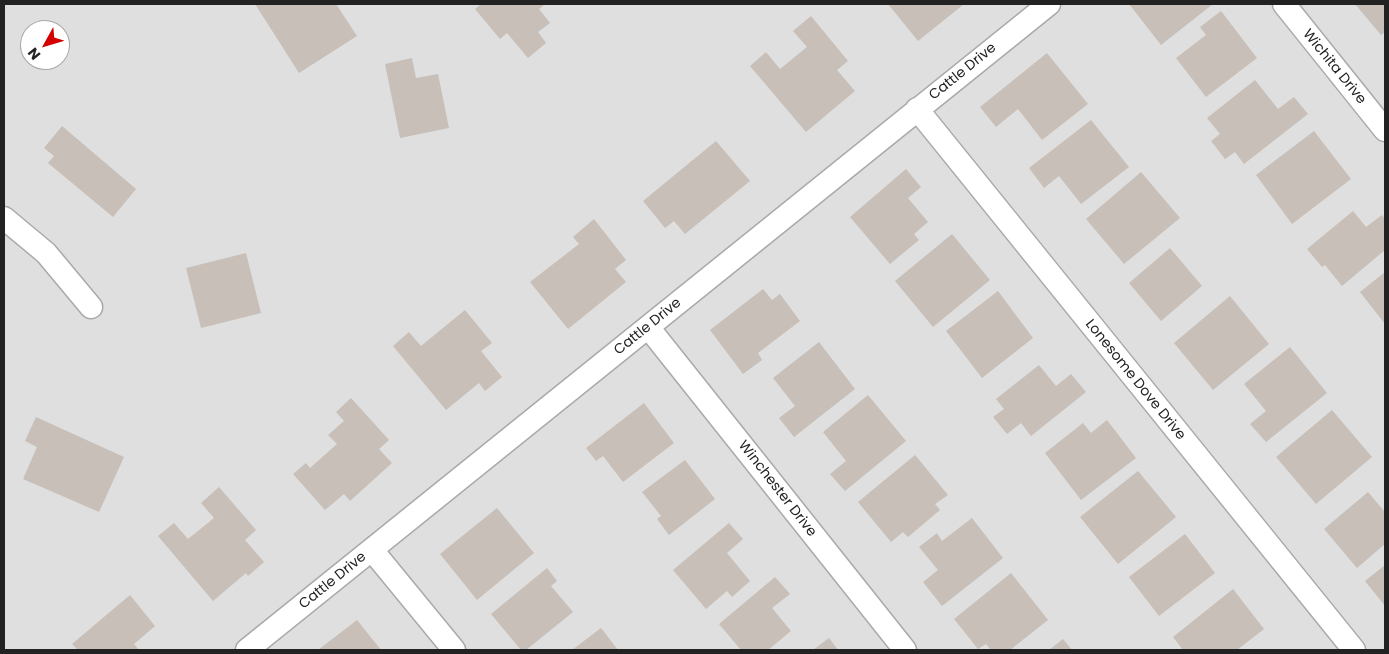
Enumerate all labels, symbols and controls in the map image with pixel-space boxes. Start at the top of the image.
north arrow [20,20,70,70]
street label: Wichita Drive [1299,26,1369,108]
street label: Cattle Drive [926,40,1000,104]
text: N [23,43,45,64]
street label: Cattle Drive [611,295,685,359]
street label: Lonesome Dove Drive [1081,316,1189,444]
street label: Winchester Drive [734,438,820,540]
street label: Cattle Drive [296,549,370,613]

